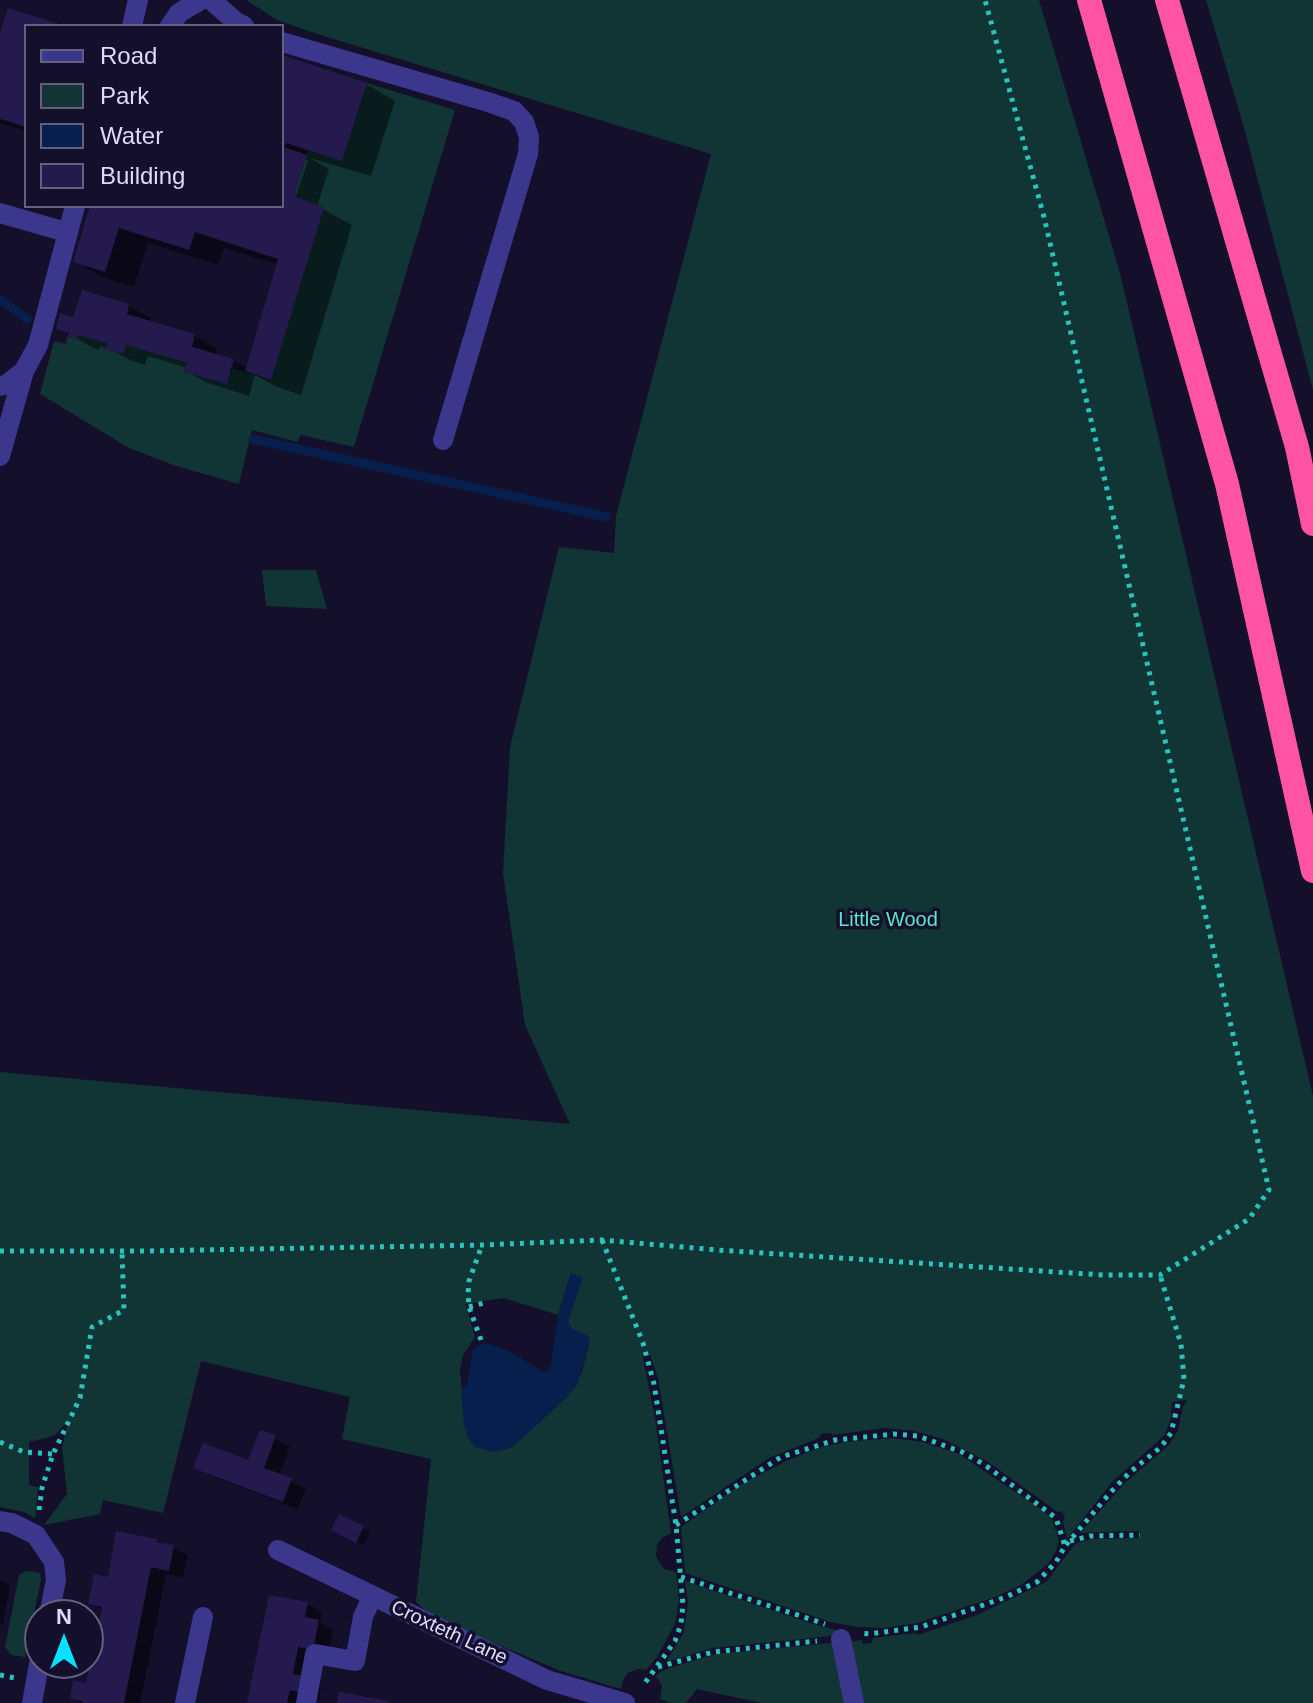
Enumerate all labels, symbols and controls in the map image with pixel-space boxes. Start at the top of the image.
legend [24,24,284,208]
text: Road [100,42,157,69]
text: Park [100,82,149,109]
text: Water [100,122,163,149]
text: Building [100,162,185,189]
park label: Little Wood [838,908,938,932]
street label: Croxteth Lane [387,1596,511,1670]
north arrow [24,1599,104,1679]
text: N [56,1604,72,1629]

